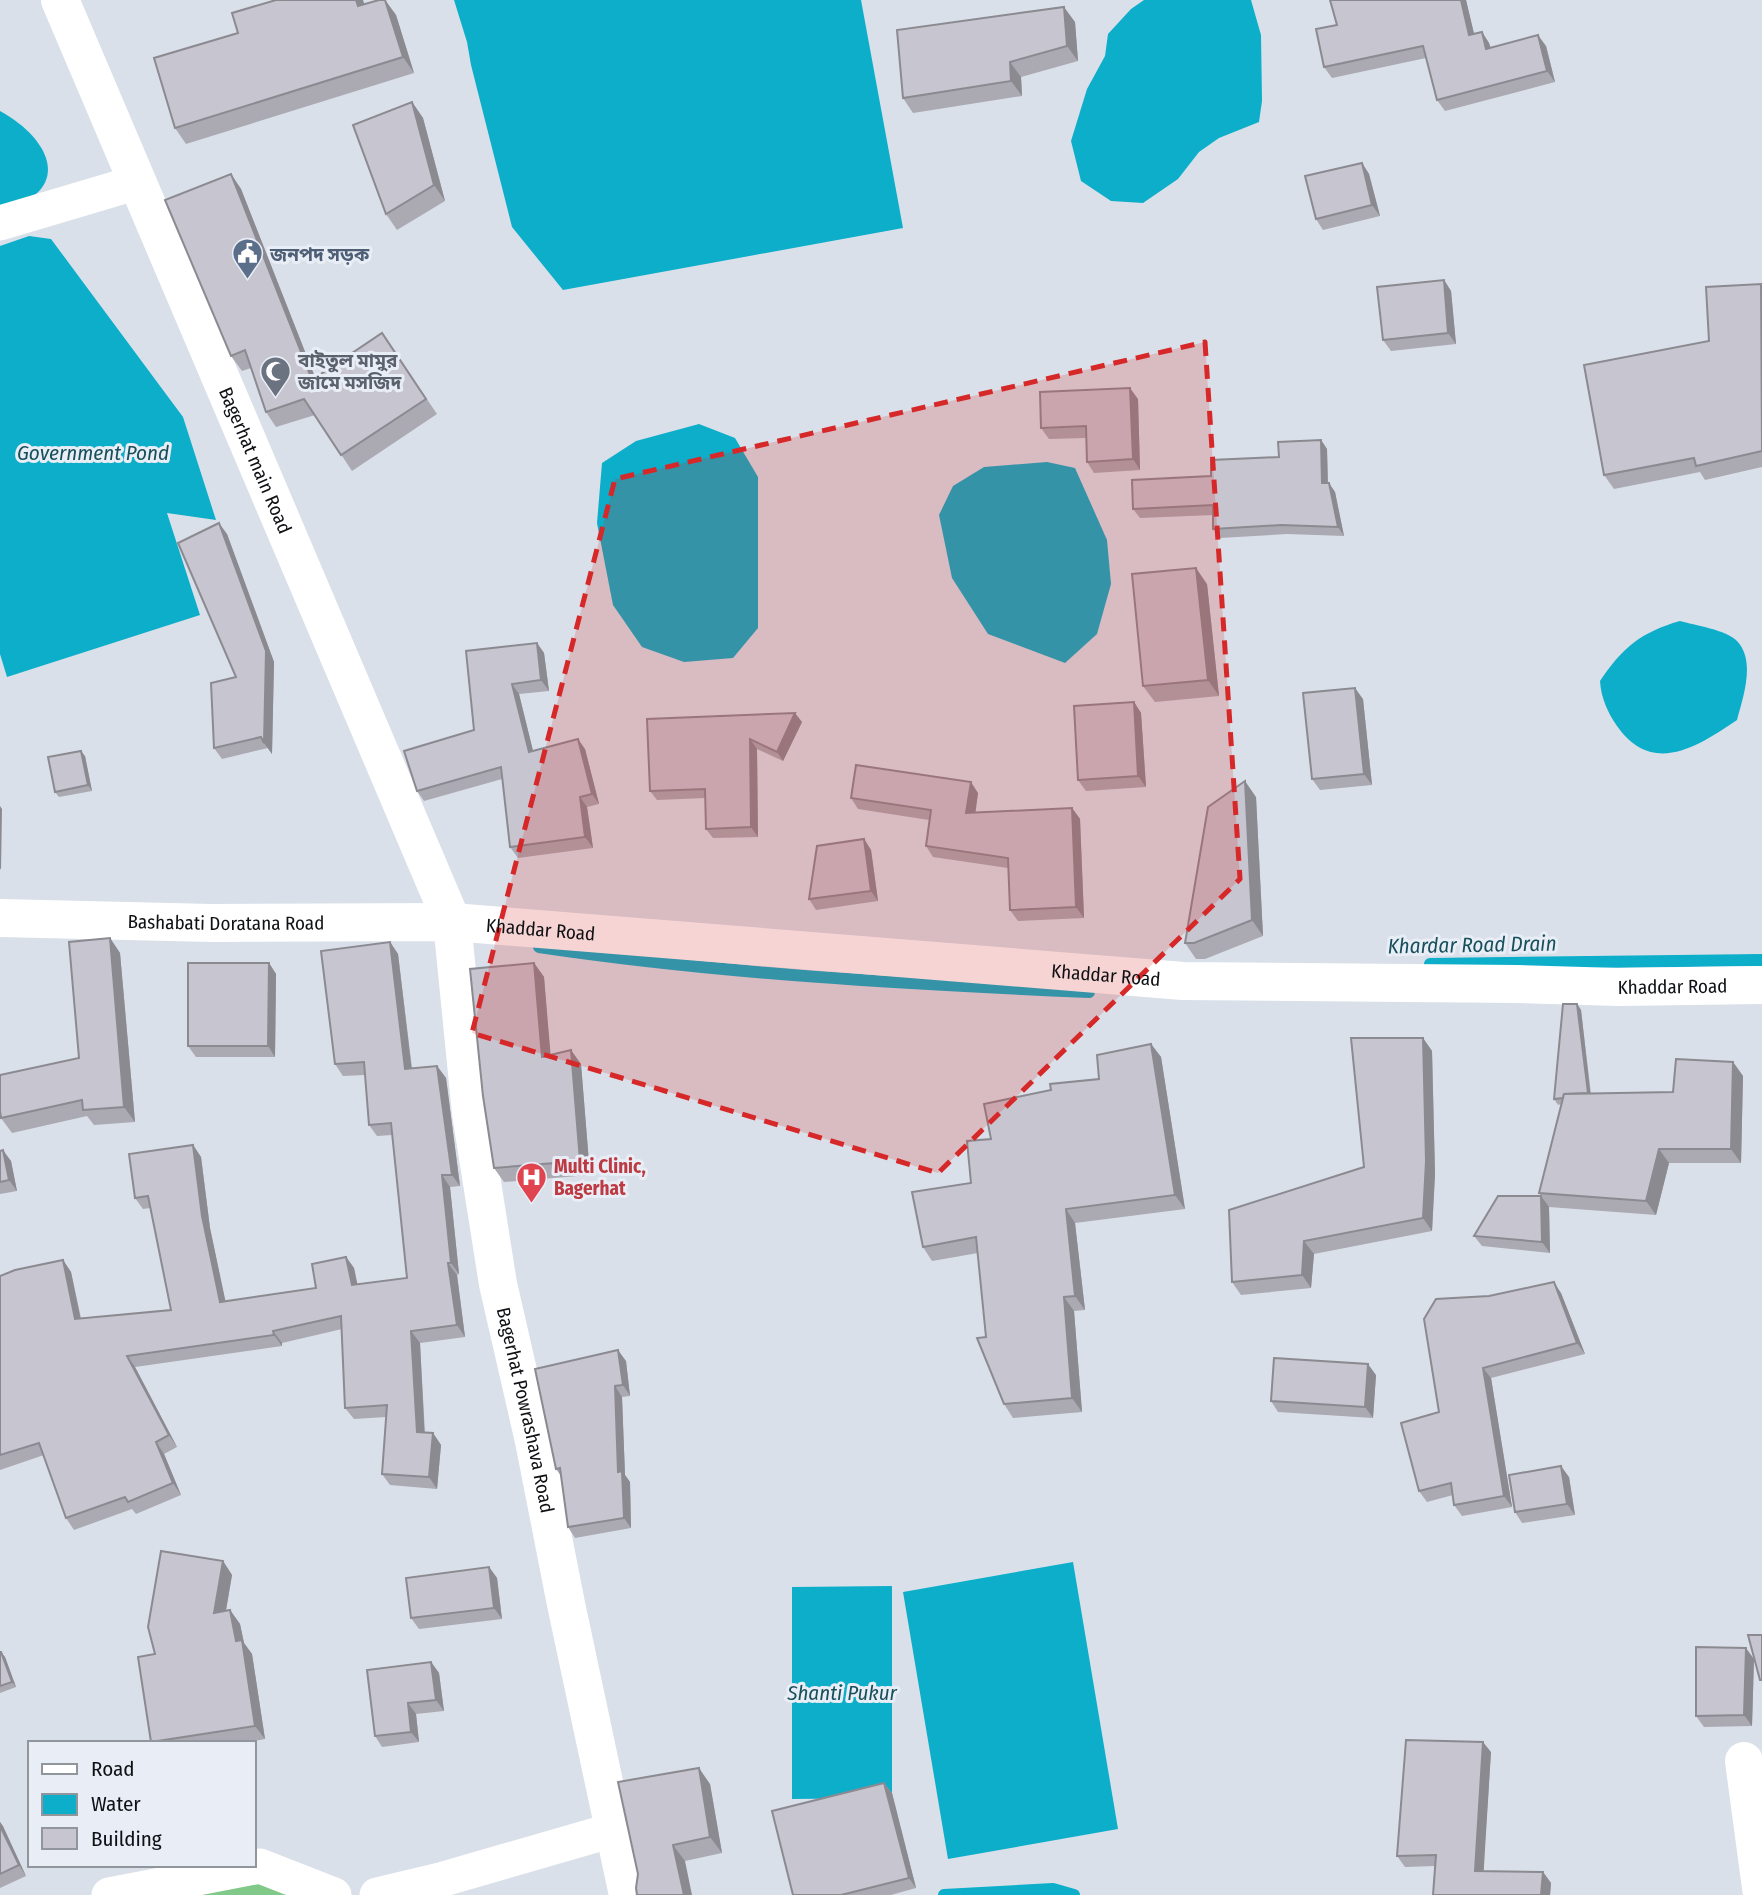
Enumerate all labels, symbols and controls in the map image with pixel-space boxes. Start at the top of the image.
public building icon: জনপদ সড়ক [230,237,264,281]
place label: জনপদ সড়ক [269,243,370,266]
place label: বাইতুল মামুর জামে মসজিদ [297,349,402,394]
mosque icon: বাইতুল মামুর জামে মসজিদ [258,354,292,398]
street label: Bagerhat main Road [214,384,296,537]
water label: Government Pond [17,440,169,466]
street label: Bashabati Doratana Road [127,910,324,935]
street label: Khaddar Road [485,914,596,946]
water label: Khardar Road Drain [1387,931,1557,959]
street label: Khaddar Road [1050,959,1161,991]
street label: Khaddar Road [1618,974,1727,999]
place label: Multi Clinic, Bagerhat [554,1155,646,1200]
hospital icon: Multi Clinic, Bagerhat [514,1160,548,1204]
street label: Bagerhat Powrashava Road [492,1305,559,1515]
water label: Shanti Pukur [786,1680,898,1706]
legend [28,1741,256,1867]
text: Road [91,1756,135,1782]
text: Water [91,1791,141,1817]
text: Building [91,1826,162,1852]

